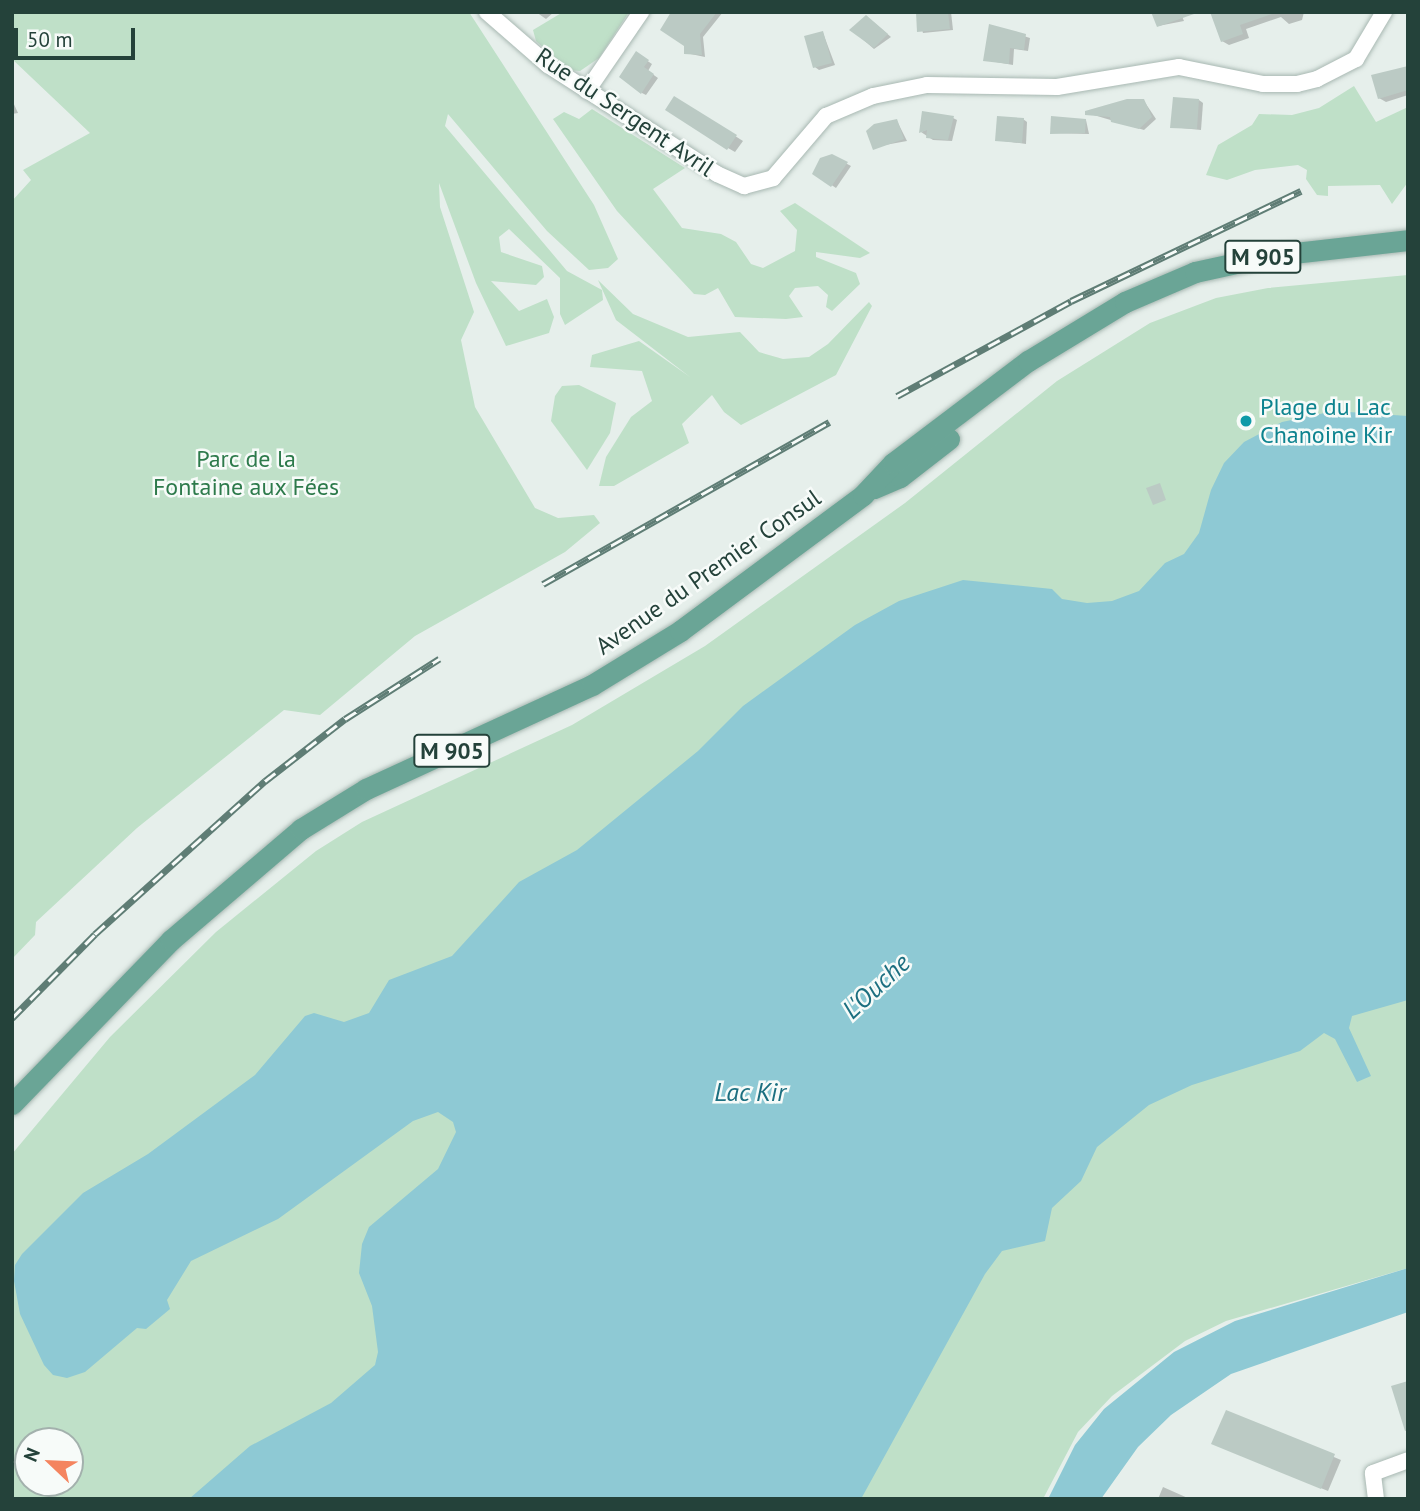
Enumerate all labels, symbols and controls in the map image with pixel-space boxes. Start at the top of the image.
scale bar [18,14,138,58]
text: 50 m [27,26,73,53]
street label: Rue du Sergent Avril [530,41,720,183]
road number: M 905 [1223,238,1303,276]
place label: Plage du Lac Chanoine Kir [1260,393,1392,449]
marker: Plage du Lac Chanoine Kir [1238,413,1254,429]
park label: Parc de la Fontaine aux Fées [153,445,339,501]
street label: Avenue du Premier Consul [590,483,826,661]
road number: M 905 [412,732,492,771]
water label: L'Ouche [836,947,916,1025]
water label: Lac Kir [714,1076,786,1108]
north arrow [14,1427,84,1497]
text: N [18,1444,45,1465]

